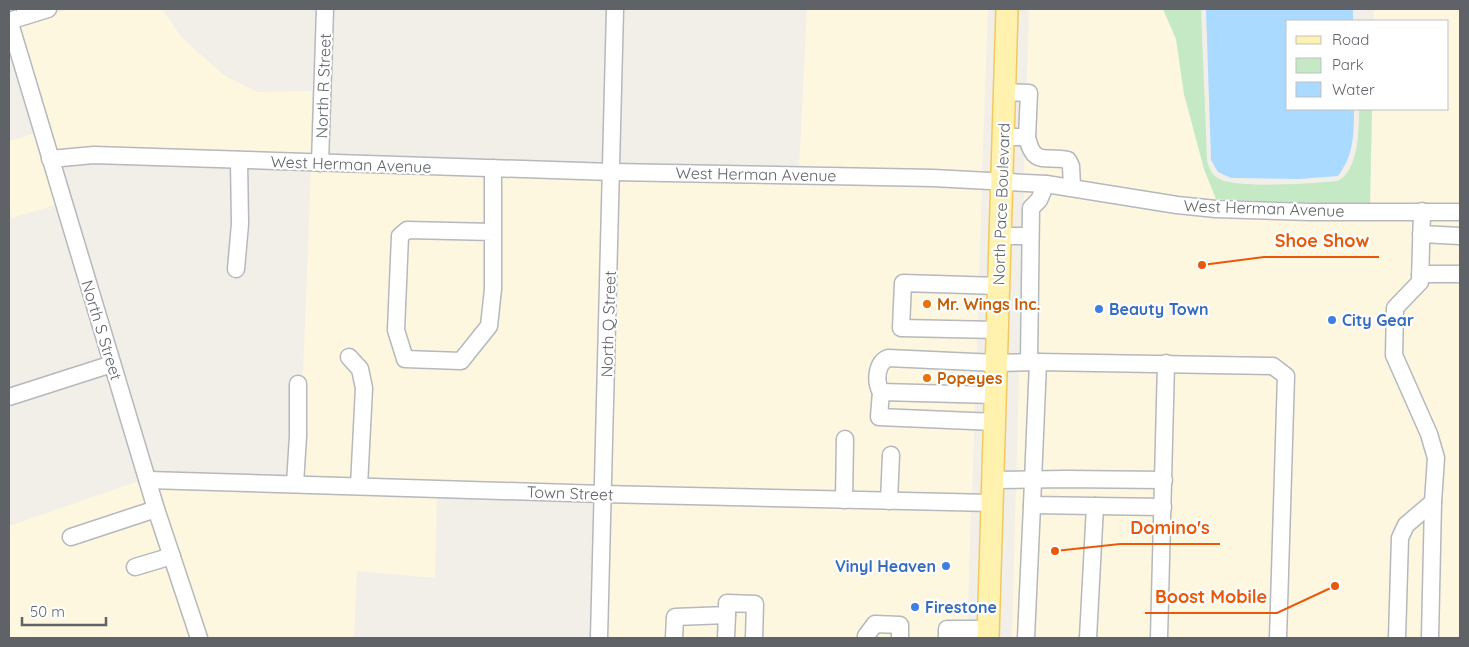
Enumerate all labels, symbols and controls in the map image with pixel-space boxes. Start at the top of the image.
legend [1286,20,1449,110]
text: Road [1332,30,1369,49]
street label: North R Street [311,33,335,139]
text: Park [1332,55,1364,74]
text: Water [1332,80,1375,99]
street label: North Pace Boulevard [988,122,1014,286]
street label: West Herman Avenue [270,151,432,177]
street label: West Herman Avenue [675,163,837,185]
street label: West Herman Avenue [1183,195,1345,221]
callout: Shoe Show [1264,224,1379,257]
text: Shoe Show [1275,229,1369,252]
street label: North Q Street [596,270,620,378]
street label: North S Street [77,278,127,382]
place label: Mr. Wings Inc. [937,294,1040,314]
marker: Mr. Wings Inc. [921,298,933,310]
place label: Beauty Town [1109,299,1209,319]
marker: Beauty Town [1093,303,1105,315]
place label: City Gear [1342,310,1414,330]
marker: City Gear [1326,314,1338,326]
place label: Popeyes [937,368,1003,388]
marker: Popeyes [921,372,933,384]
street label: Town Street [526,481,614,505]
callout: Domino's [1120,511,1220,544]
text: Domino's [1130,516,1210,539]
place label: Vinyl Heaven [835,556,936,576]
marker: Vinyl Heaven [940,560,952,572]
callout: Boost Mobile [1145,580,1277,613]
text: Boost Mobile [1155,585,1267,608]
scale bar [22,594,106,626]
place label: Firestone [925,597,997,617]
marker: Firestone [909,601,921,613]
text: 50 m [30,602,65,621]

